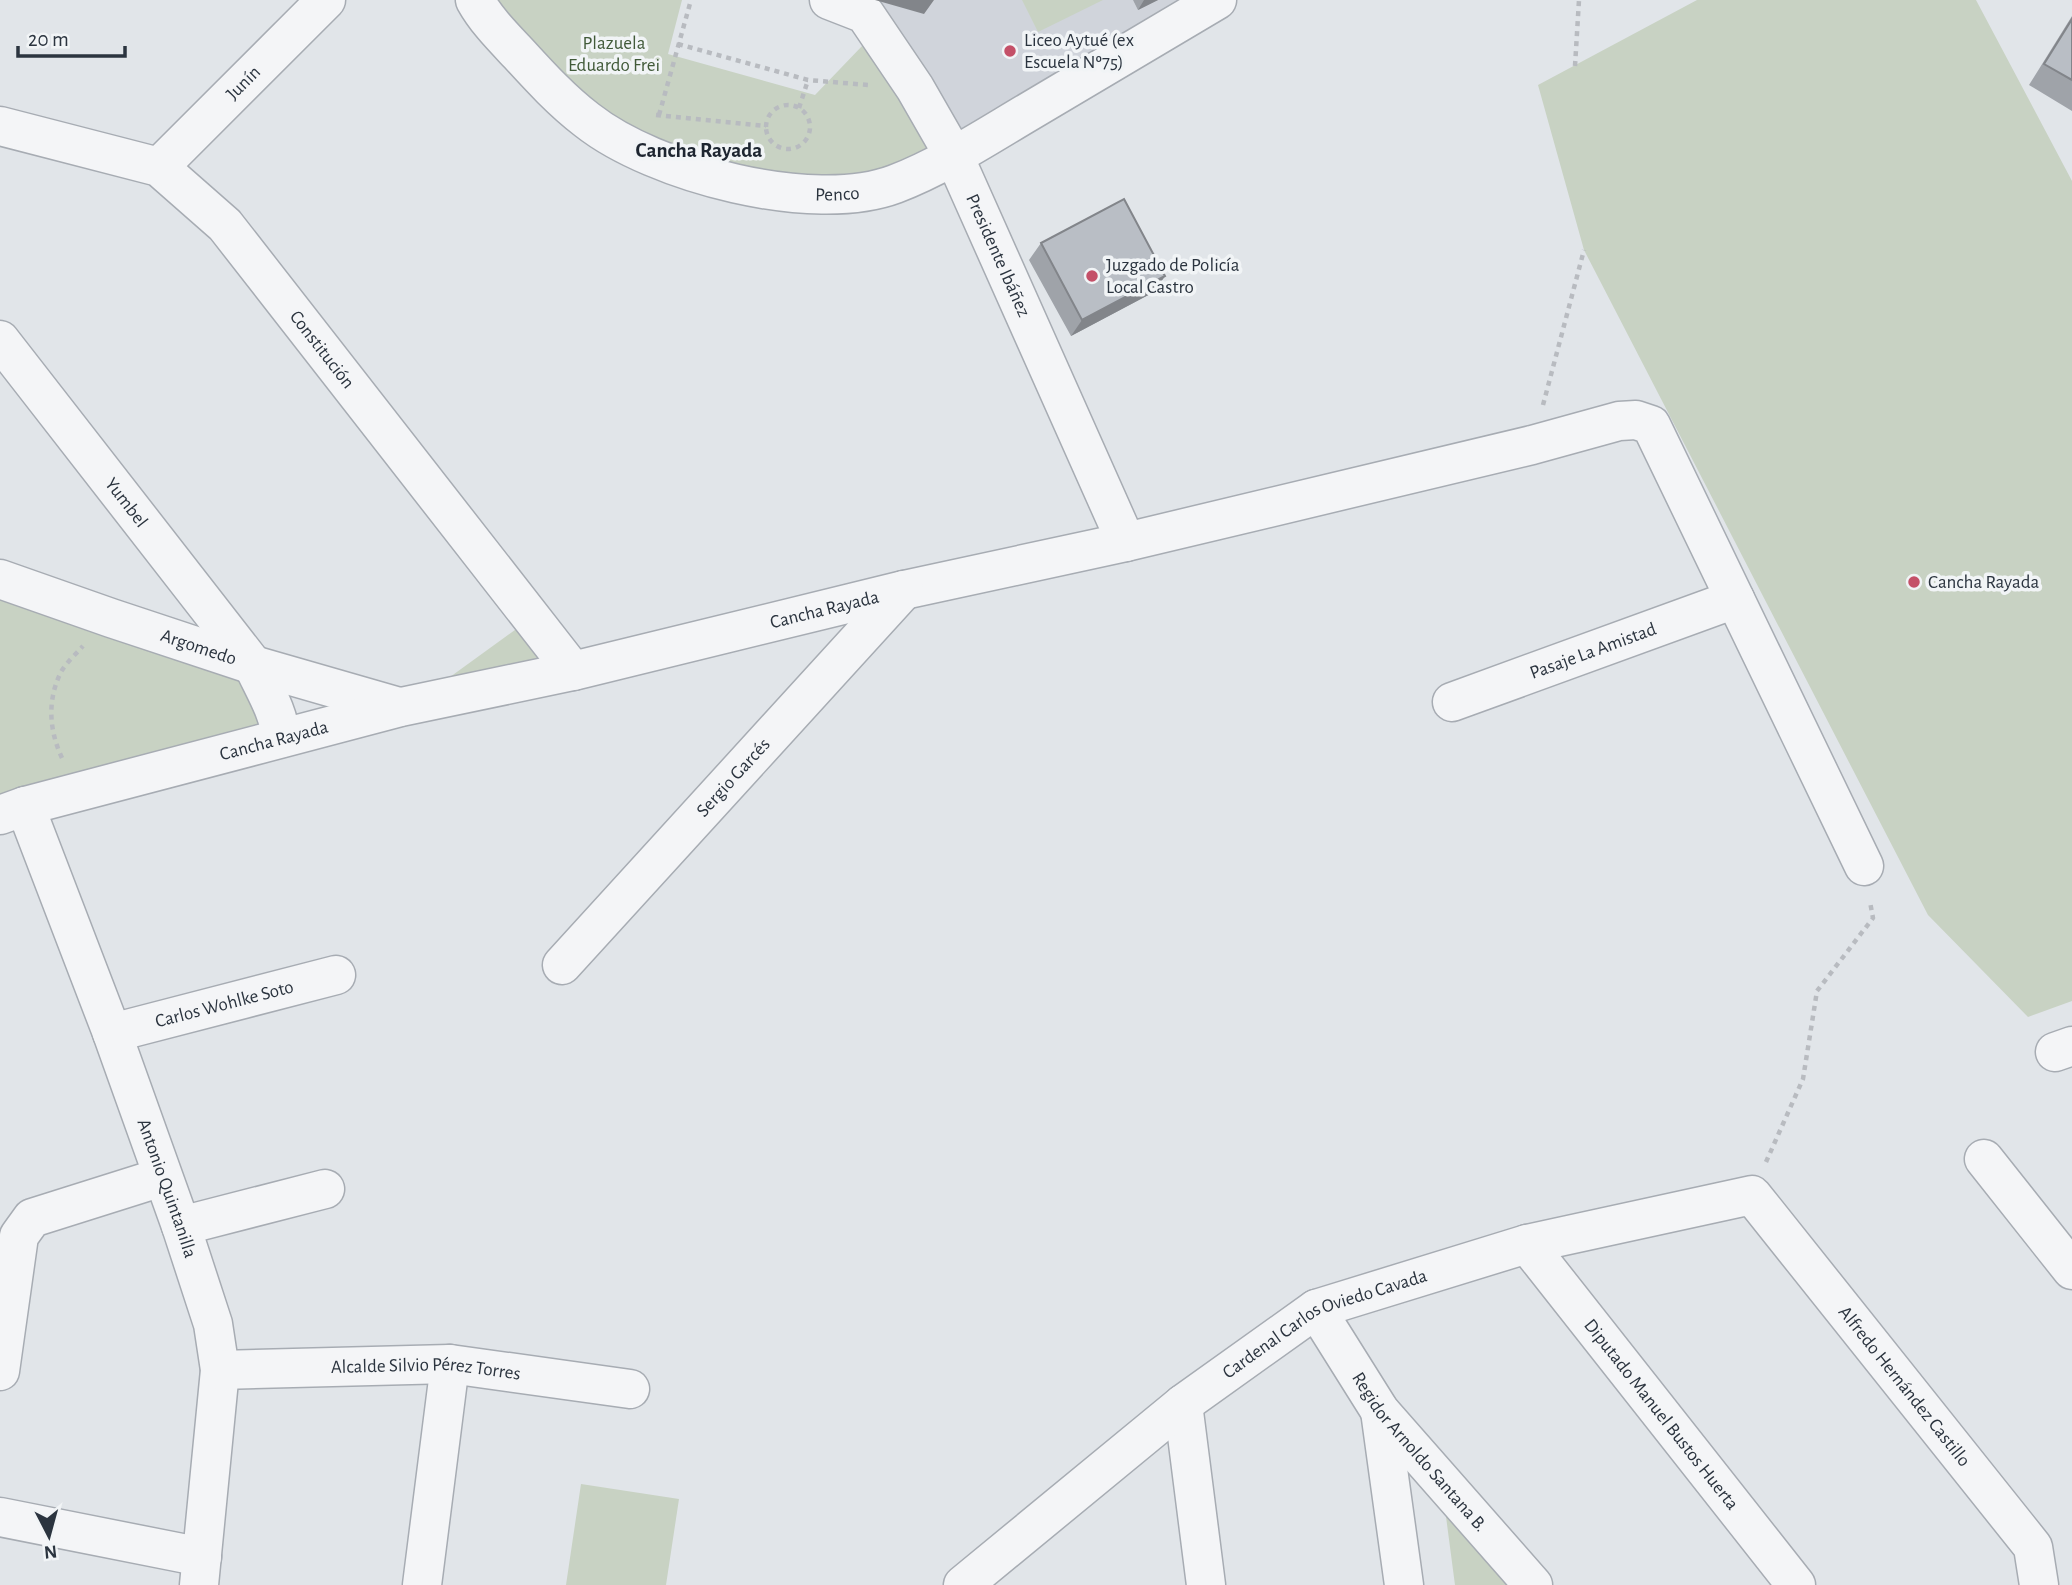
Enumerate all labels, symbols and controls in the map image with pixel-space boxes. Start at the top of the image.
scale bar [18,14,124,58]
text: 20 m [28,29,69,50]
place label: Liceo Aytué (ex Escuela Nº75) [1024,31,1134,72]
park label: Plazuela Eduardo Frei [568,34,660,75]
marker: Liceo Aytué (ex Escuela Nº75) [1002,43,1018,59]
street label: Junín [222,62,264,104]
district label: Cancha Rayada [636,140,762,161]
street label: Penco [815,183,861,204]
street label: Presidente Ibáñez [963,191,1034,320]
place label: Juzgado de Policía Local Castro [1106,256,1240,297]
marker: Juzgado de Policía Local Castro [1084,268,1100,284]
street label: Constitución [286,307,358,392]
street label: Yumbel [102,474,151,531]
place label: Cancha Rayada [1928,573,2039,592]
marker: Cancha Rayada [1906,574,1922,590]
street label: Cancha Rayada [768,587,881,632]
street label: Pasaje La Amistad [1527,619,1659,682]
street label: Argomedo [158,626,239,668]
street label: Cancha Rayada [218,717,330,764]
street label: Sergio Garcés [693,734,774,820]
street label: Carlos Wohlke Soto [153,977,296,1031]
street label: Antonio Quintanilla [134,1116,200,1260]
street label: Cardenal Carlos Oviedo Cavada [1219,1266,1429,1382]
street label: Alfredo Hernández Castillo [1835,1302,1974,1470]
street label: Diputado Manuel Bustos Huerta [1580,1315,1743,1514]
street label: Alcalde Silvio Pérez Torres [330,1355,522,1383]
street label: Regidor Arnoldo Santana B. [1349,1369,1491,1535]
north arrow [14,1501,84,1571]
text: N [43,1541,58,1562]

